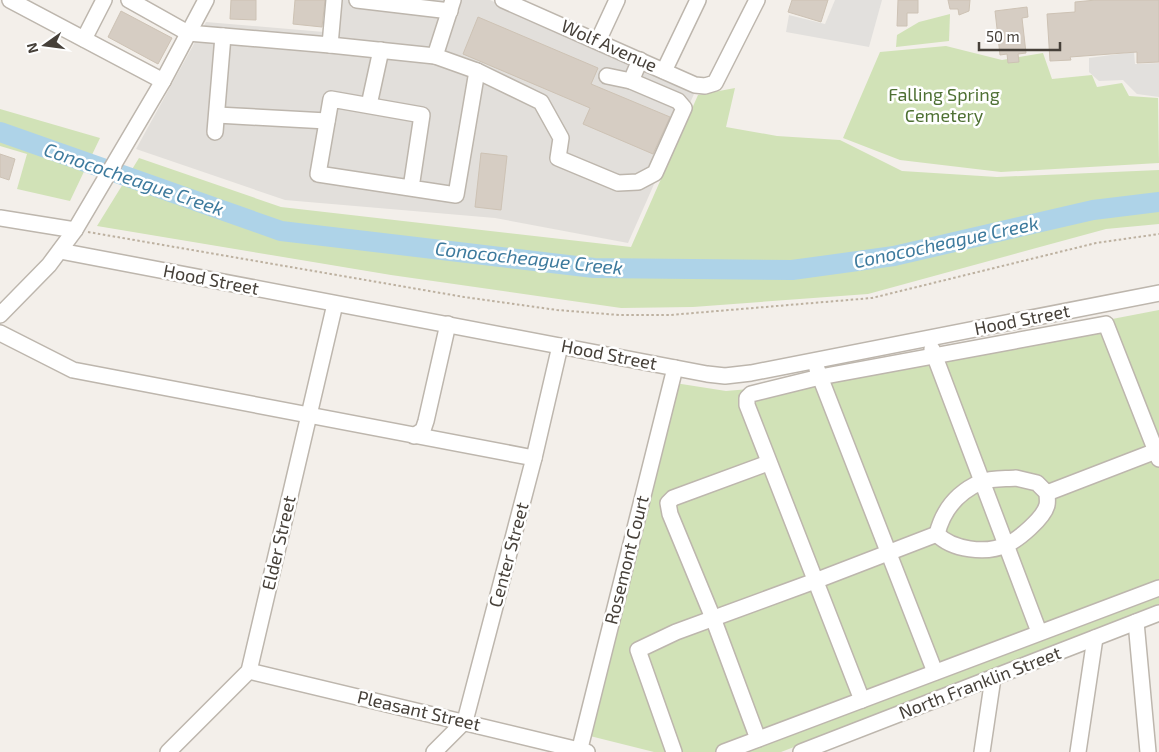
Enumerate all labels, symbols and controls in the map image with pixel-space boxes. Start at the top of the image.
street label: Wolf Avenue [558,14,661,76]
north arrow [20,20,70,70]
scale bar [979,20,1060,52]
text: 50 m [986,27,1020,45]
text: N [22,41,41,55]
park label: Falling Spring Cemetery [888,83,1000,126]
water label: Conococheague Creek [41,137,227,220]
water label: Conococheague Creek [851,211,1041,272]
water label: Conococheague Creek [434,236,624,279]
street label: Hood Street [162,259,261,299]
street label: Hood Street [972,299,1072,339]
street label: Hood Street [560,334,659,374]
street label: Elder Street [256,493,300,592]
street label: Rosemont Court [599,493,653,627]
street label: Center Street [483,500,533,610]
street label: North Franklin Street [895,641,1064,723]
street label: Pleasant Street [355,685,483,735]

